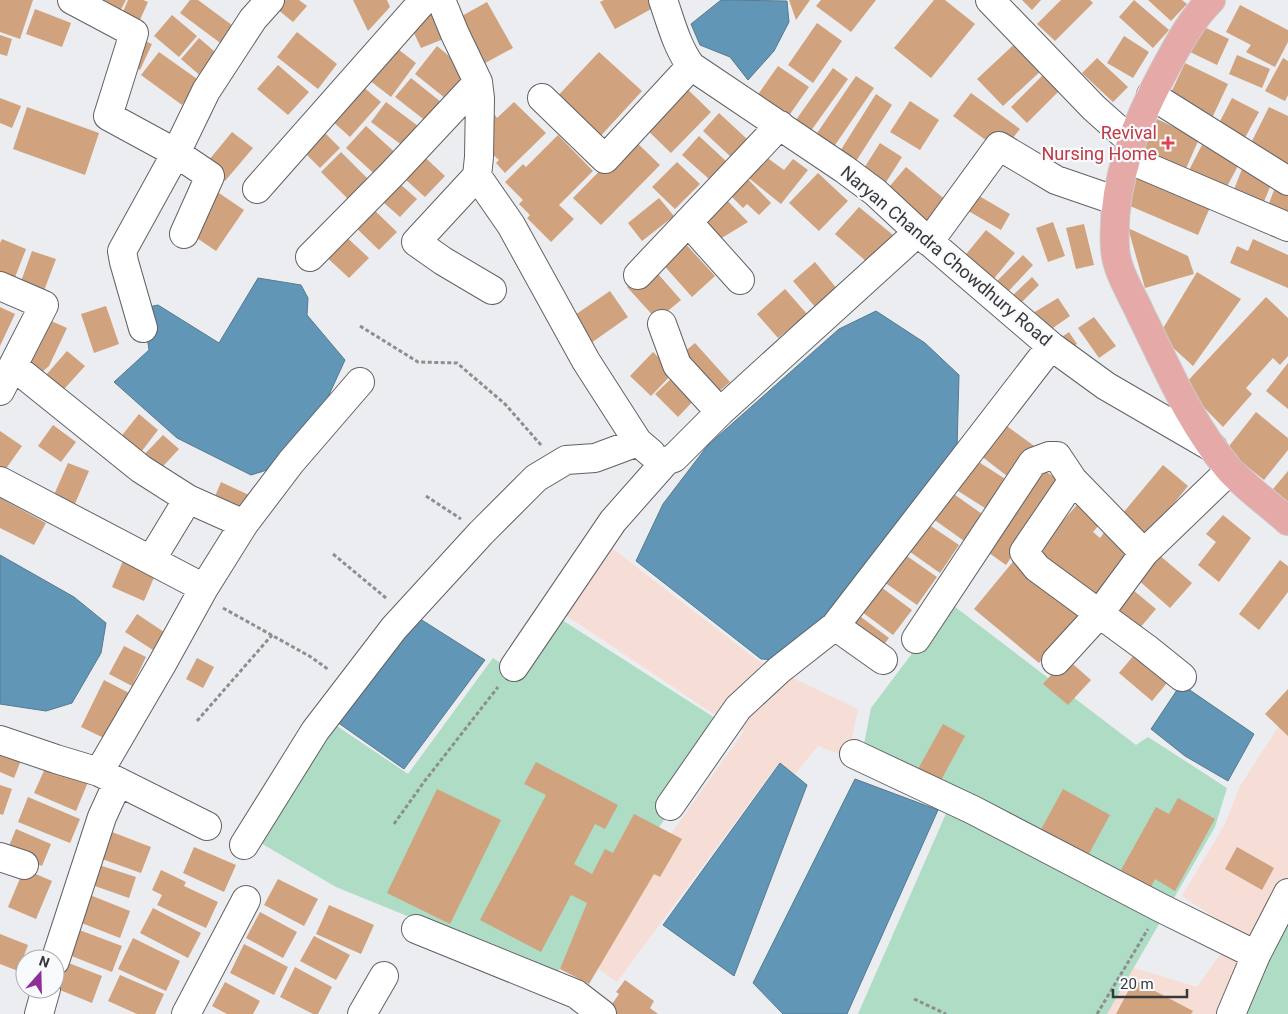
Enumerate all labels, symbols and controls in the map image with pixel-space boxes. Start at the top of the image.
place label: Revival Nursing Home [1042,122,1157,164]
marker: Revival Nursing Home [1161,136,1175,150]
street label: Naryan Chandra Chowdhury Road [837,161,1056,350]
north arrow [15,949,65,999]
text: N [37,953,52,971]
scale bar [1113,966,1187,998]
text: 20 m [1120,975,1154,993]

